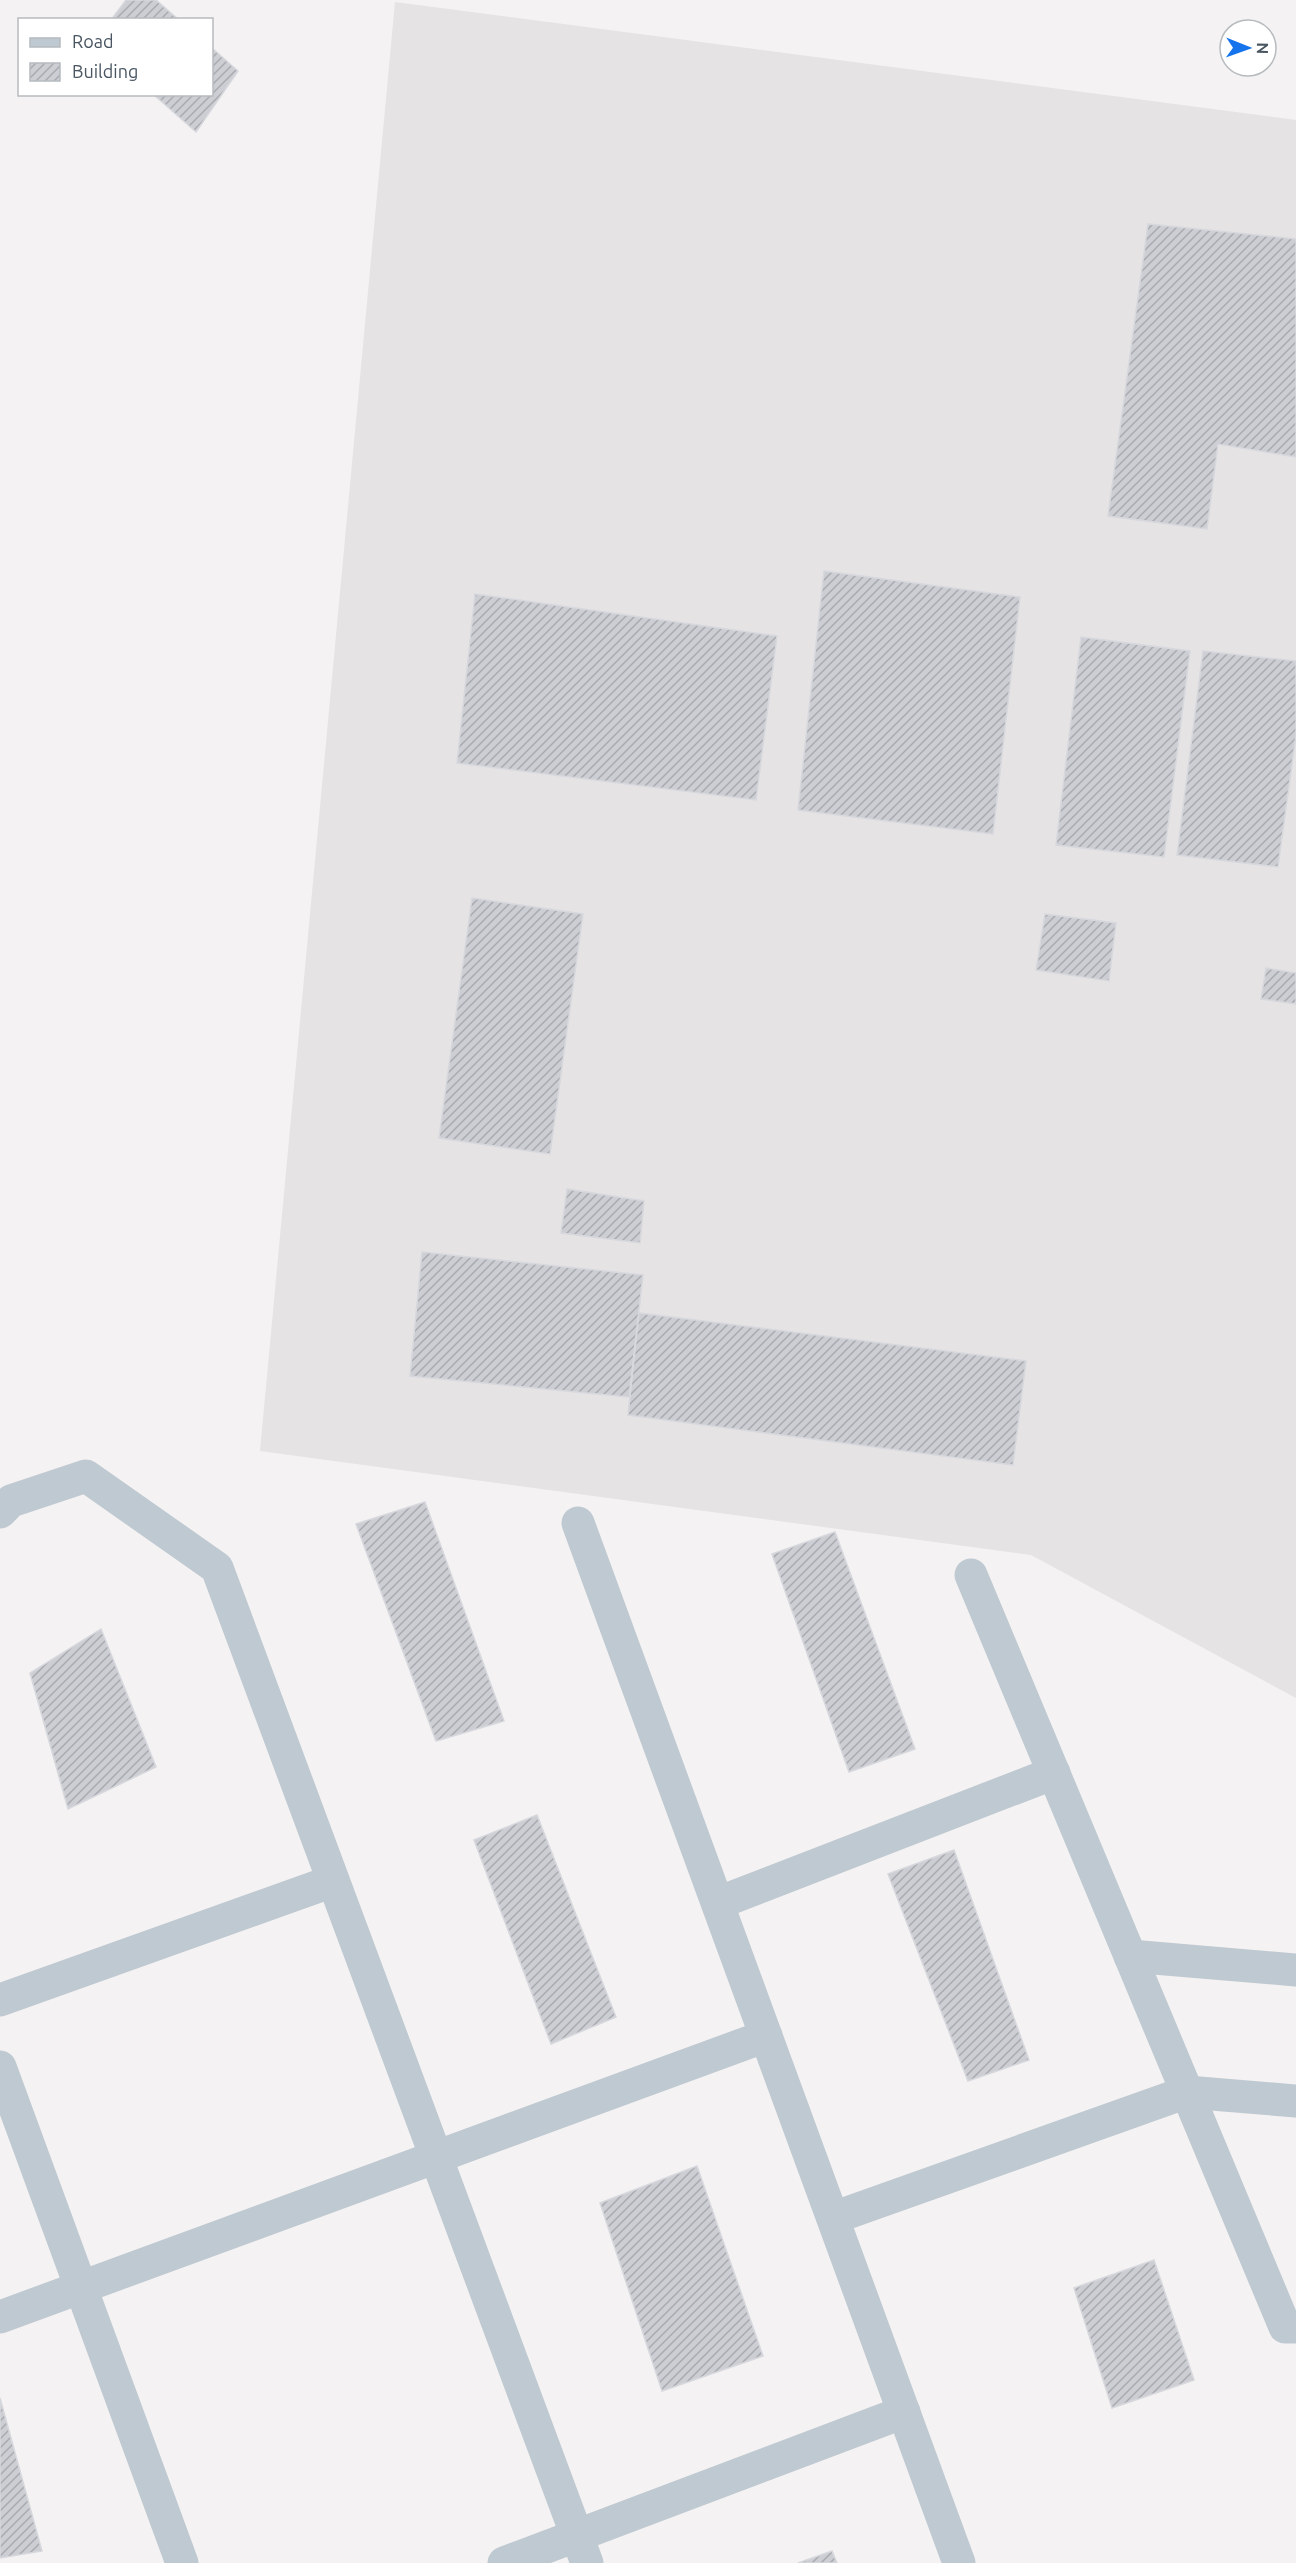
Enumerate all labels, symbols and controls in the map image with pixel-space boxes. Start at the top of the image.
legend [18,18,213,96]
north arrow [1218,18,1278,78]
text: Road [72,31,114,51]
text: N [1254,42,1272,54]
text: Building [72,61,138,81]

